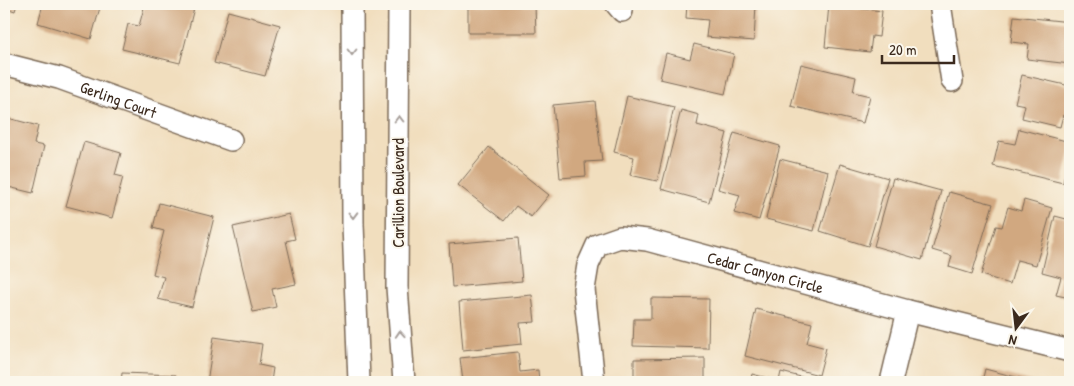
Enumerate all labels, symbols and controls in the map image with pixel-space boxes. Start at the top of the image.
scale bar [882,32,954,64]
text: 20 m [889,39,916,60]
one-way arrow [346,49,357,57]
street label: Gerling Court [77,76,160,123]
one-way arrow [394,114,404,122]
street label: Carillion Boulevard [387,138,409,248]
one-way arrow [348,212,358,219]
street label: Cedar Canyon Circle [705,246,826,299]
north arrow [992,304,1042,354]
one-way arrow [395,329,406,337]
text: N [1006,331,1019,351]

